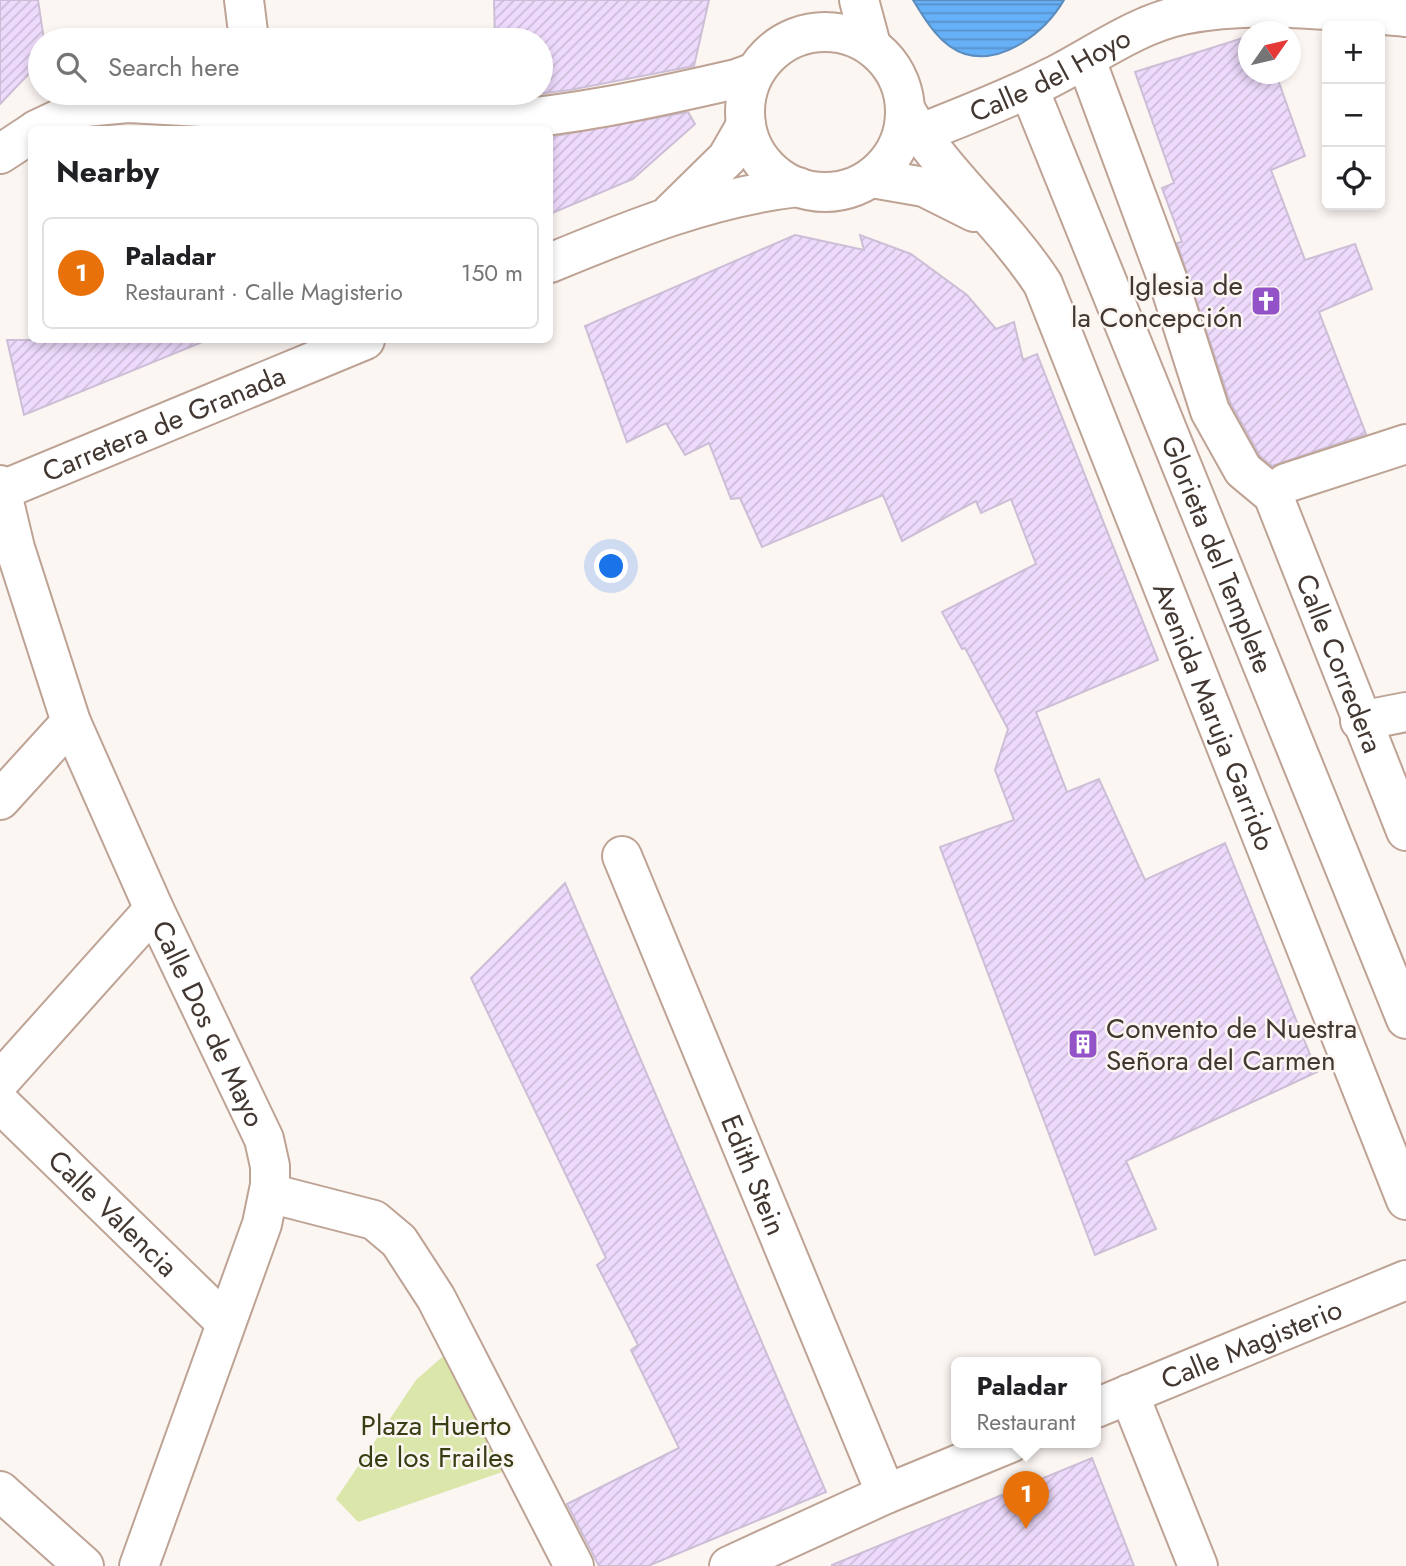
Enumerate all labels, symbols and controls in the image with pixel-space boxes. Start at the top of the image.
street label: Calle del Hoyo [963,17,1138,133]
north arrow [1238,21,1301,84]
map controls [1322,21,1385,210]
button: + [1322,21,1385,84]
search box [28,28,553,105]
icon: search [52,48,90,86]
text: Search here [108,48,240,86]
button: − [1322,84,1385,147]
button: locate [1322,147,1385,210]
text: Nearby [56,150,159,193]
text: Paladar [125,237,216,275]
text: 1 [75,256,87,290]
text: 150 m [461,256,523,290]
place label: Iglesia de la Concepción [1071,265,1243,338]
text: Restaurant · Calle Magisterio [125,275,403,309]
church icon: Iglesia de la Concepción [1249,284,1283,318]
street label: Carretera de Granada [36,355,292,492]
street label: Glorieta del Templete [1151,429,1284,679]
your location [594,549,628,583]
street label: Calle Corredera [1285,568,1393,759]
street label: Avenida Maruja Garrido [1142,576,1286,857]
street label: Calle Dos de Mayo [141,914,275,1134]
place label: Convento de Nuestra Señora del Carmen [1106,1008,1357,1081]
building icon: Convento de Nuestra Señora del Carmen [1066,1027,1100,1061]
street label: Edith Stein [710,1108,797,1241]
street label: Calle Valencia [39,1141,187,1287]
street label: Calle Magisterio [1155,1289,1348,1400]
popup [951,1357,1101,1448]
text: Paladar [976,1367,1068,1405]
park label: Plaza Huerto de los Frailes [358,1405,514,1478]
text: Restaurant [976,1405,1076,1439]
pin: 1 [1003,1471,1049,1529]

